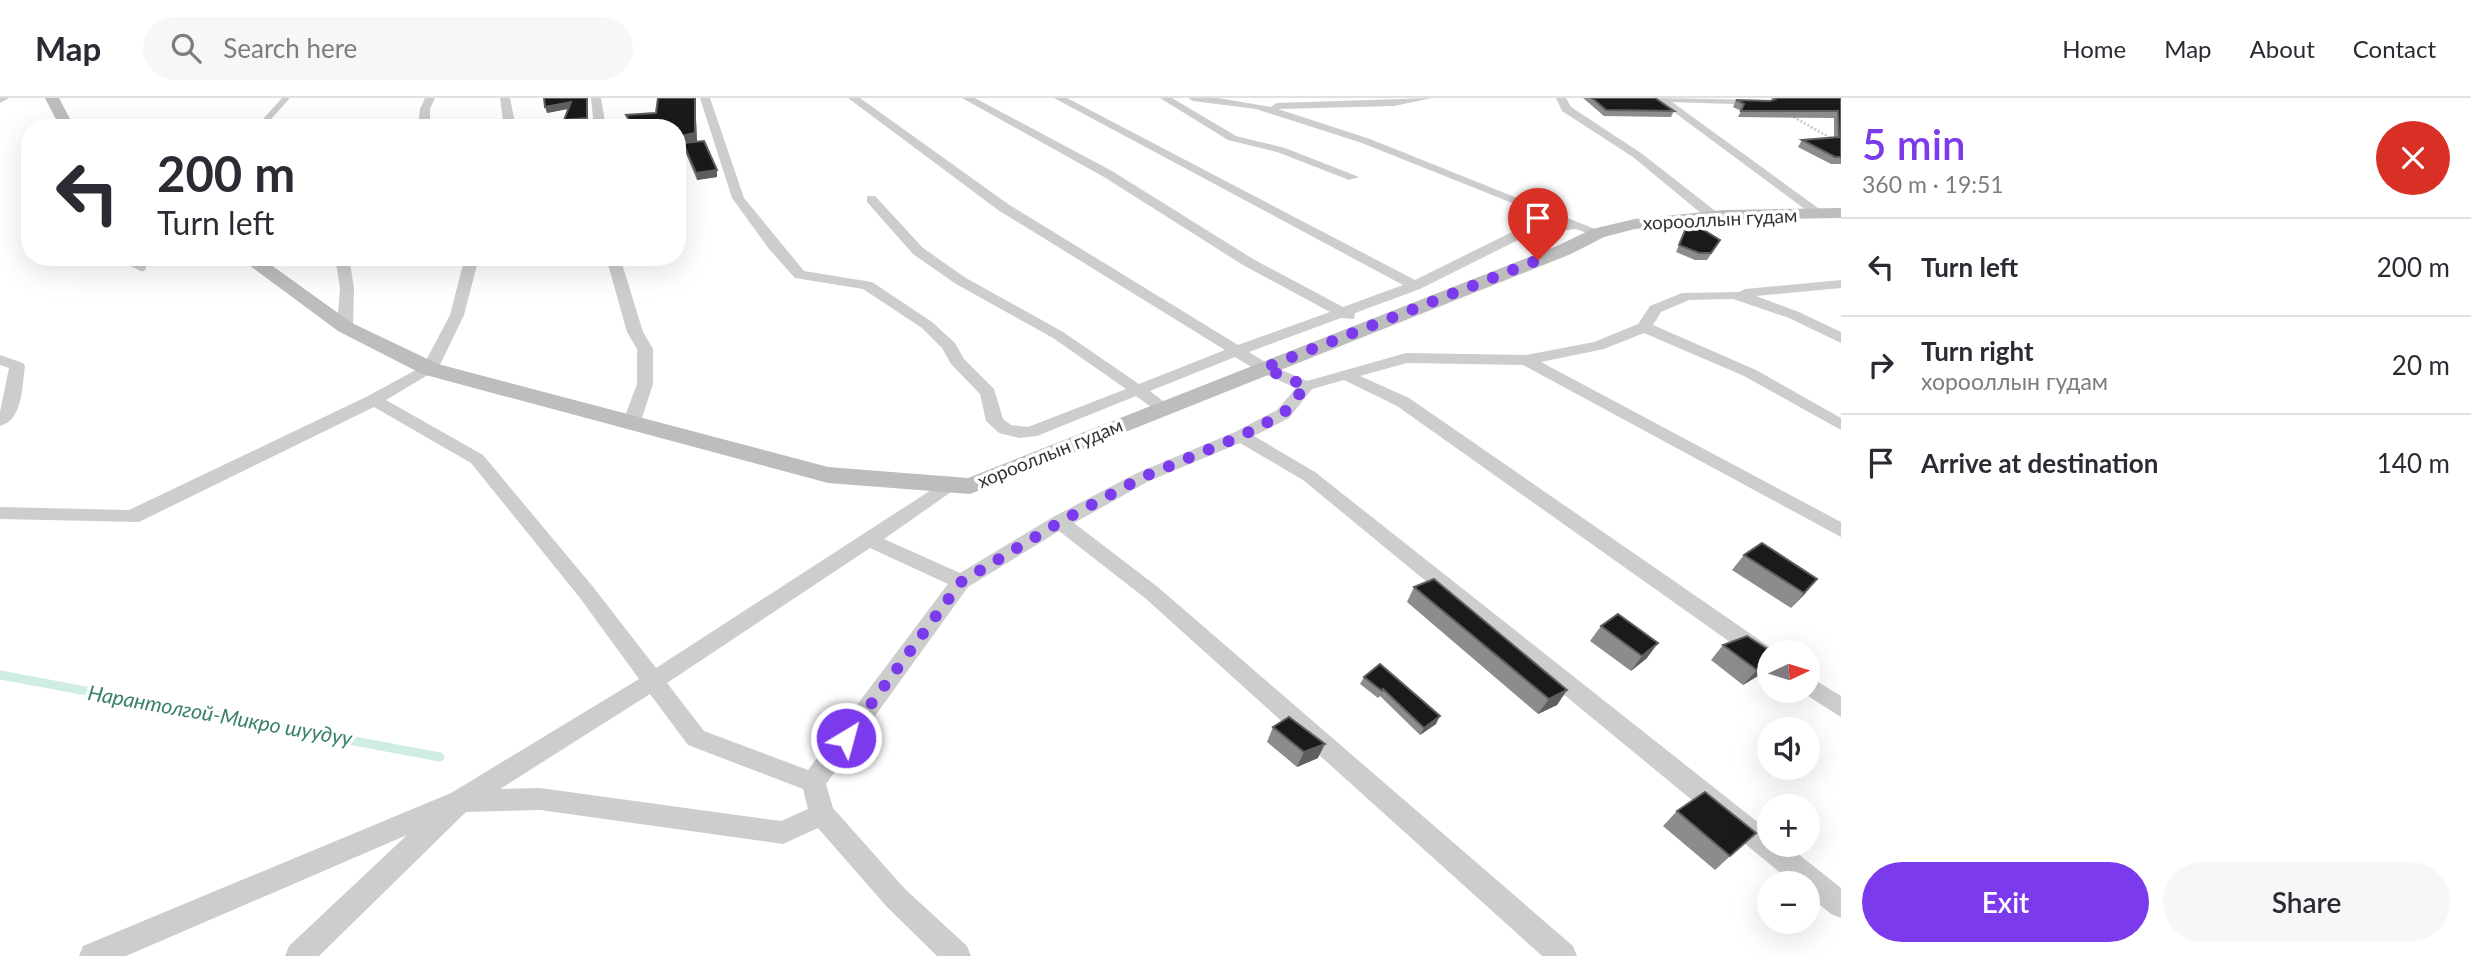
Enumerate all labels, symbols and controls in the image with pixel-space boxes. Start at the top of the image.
search box [143,17,633,80]
text: Map [35,28,101,68]
icon: search [167,29,205,67]
text: Search here [223,32,357,64]
text: Home [2062,34,2126,63]
text: Map [2164,34,2212,63]
text: About [2250,34,2315,63]
text: Contact [2353,34,2436,63]
text: 5 min [1862,119,1966,169]
button: close [2376,121,2450,195]
text: 200 m [157,144,295,202]
icon: left [42,147,133,238]
text: 360 m · 19:51 [1862,170,2004,198]
pin [1508,188,1568,260]
icon: arrive [1519,199,1557,237]
text: Turn left [157,203,274,242]
street label: хорооллын гудам [1642,203,1798,234]
icon: left [1862,248,1900,286]
text: Turn left [1921,251,2018,283]
text: 200 m [2377,251,2450,283]
text: Turn right [1921,335,2034,367]
icon: right [1862,346,1900,384]
text: 20 m [2392,349,2450,381]
text: хорооллын гудам [1921,367,2108,395]
street label: хорооллын гудам [974,413,1126,492]
icon: arrive [1862,444,1900,482]
text: Arrive at destination [1921,447,2158,479]
text: 140 m [2377,447,2450,479]
north arrow [1757,640,1820,704]
map controls [1757,640,1820,934]
water label: Нарантолгой-Микро шуудуу [86,679,355,750]
position arrow [809,701,883,775]
button: sound [1757,717,1820,780]
button: + [1757,794,1820,857]
button: Exit [1862,862,2149,942]
button: Share [2163,862,2450,942]
button: − [1757,871,1820,934]

